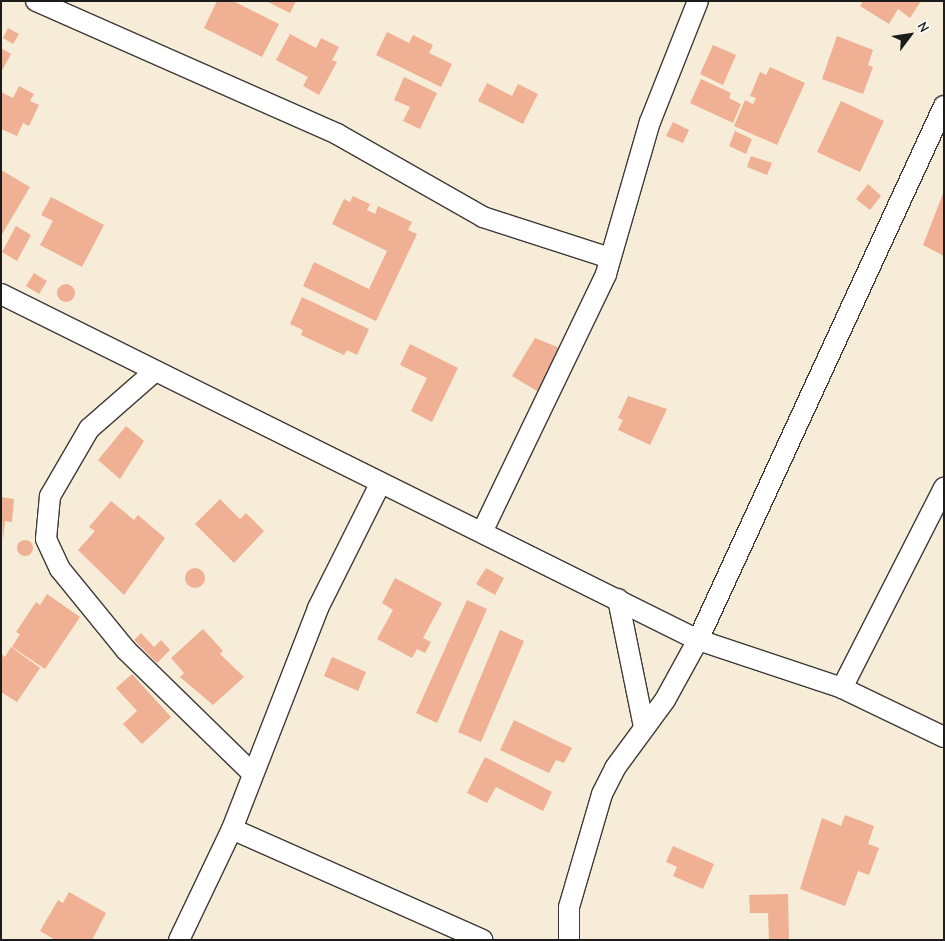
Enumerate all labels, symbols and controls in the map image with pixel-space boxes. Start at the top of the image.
north arrow [885,10,935,60]
text: N [914,19,933,35]

